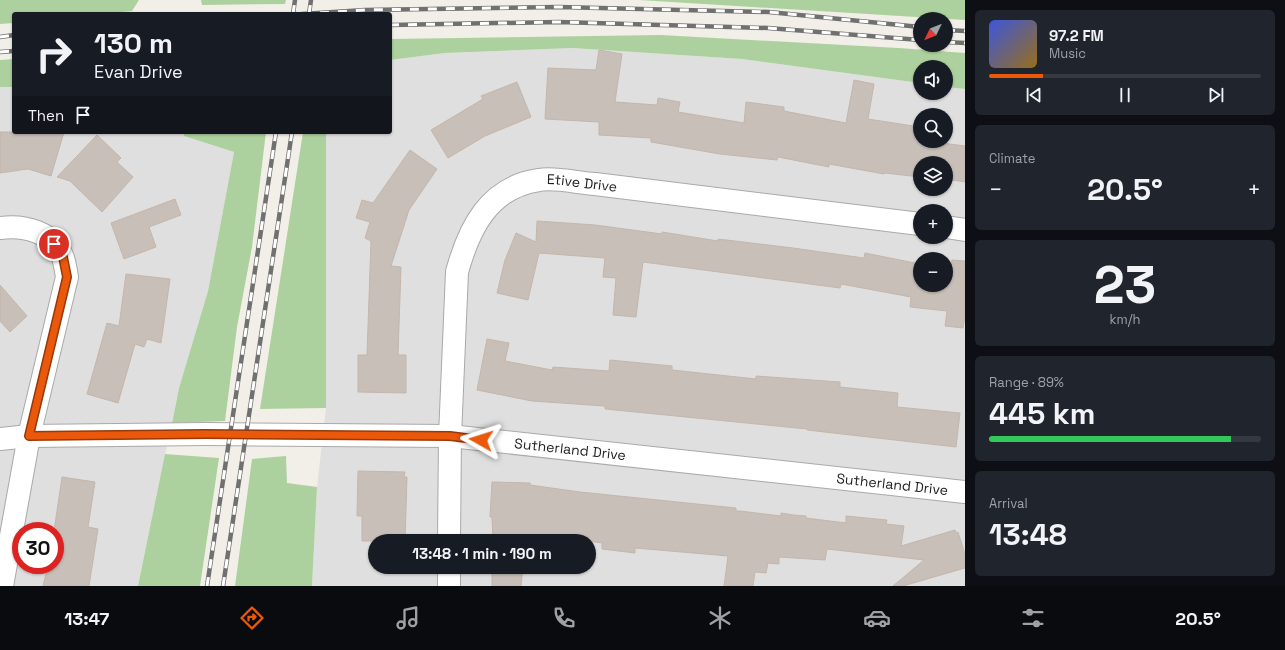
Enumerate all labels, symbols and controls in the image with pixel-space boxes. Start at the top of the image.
north arrow [913,12,953,52]
map controls [913,12,953,292]
text: 130 m [94,25,173,61]
text: 97.2 FM [1049,26,1104,45]
icon: right [28,28,80,80]
text: Music [1049,45,1086,62]
text: Evan Drive [94,60,183,83]
button: sound [913,60,953,100]
icon: previous [1023,84,1045,106]
icon: pause [1114,84,1136,106]
icon: next [1205,84,1227,106]
icon: arrive [72,104,94,126]
text: Then [28,106,64,125]
button: search [913,108,953,148]
text: Climate [989,150,1035,167]
button: layers [913,156,953,196]
street label: Etive Drive [547,170,618,196]
text: 20.5° [1087,170,1163,209]
text: − [989,175,1003,203]
text: + [1247,175,1261,203]
button: + [913,204,953,244]
pin [37,227,71,261]
icon: arrive [43,233,65,255]
button: − [913,252,953,292]
text: 23 [1094,252,1156,318]
text: km/h [1110,311,1140,328]
text: Range · 89% [989,374,1064,391]
text: 445 km [989,394,1095,433]
position arrow [460,419,502,461]
street label: Sutherland Drive [513,434,627,464]
street label: Sutherland Drive [836,469,949,499]
text: Arrival [989,495,1028,512]
text: 13:48 [989,515,1067,554]
speed limit sign: 30 [12,522,64,574]
text: 13:48 · 1 min · 190 m [412,544,552,563]
icon: directions [238,604,266,632]
icon: music [394,604,422,632]
icon: phone [550,604,578,632]
icon: climate [706,604,734,632]
icon: car [863,604,891,632]
icon: filters [1019,604,1047,632]
text: 13:47 [64,607,109,630]
text: 20.5° [1175,607,1221,630]

